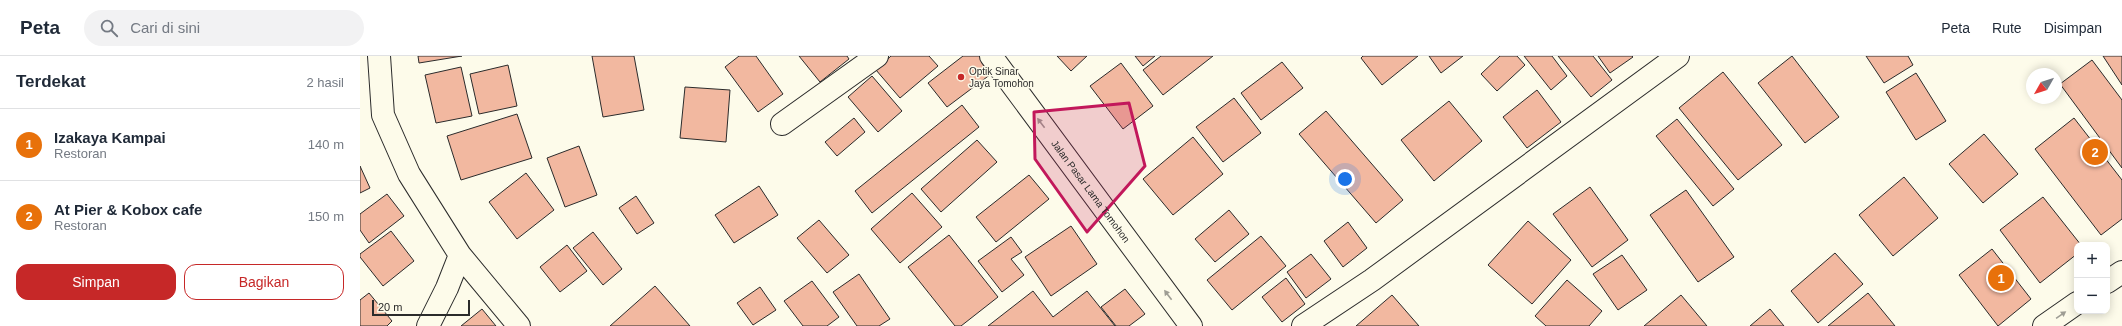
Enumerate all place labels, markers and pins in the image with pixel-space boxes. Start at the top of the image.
place label: Optik Sinar Jaya Tomohon [969,66,1034,89]
marker: Optik Sinar Jaya Tomohon [956,72,966,82]
pin: 2 [2082,137,2108,167]
pin: 1 [1988,263,2014,293]

